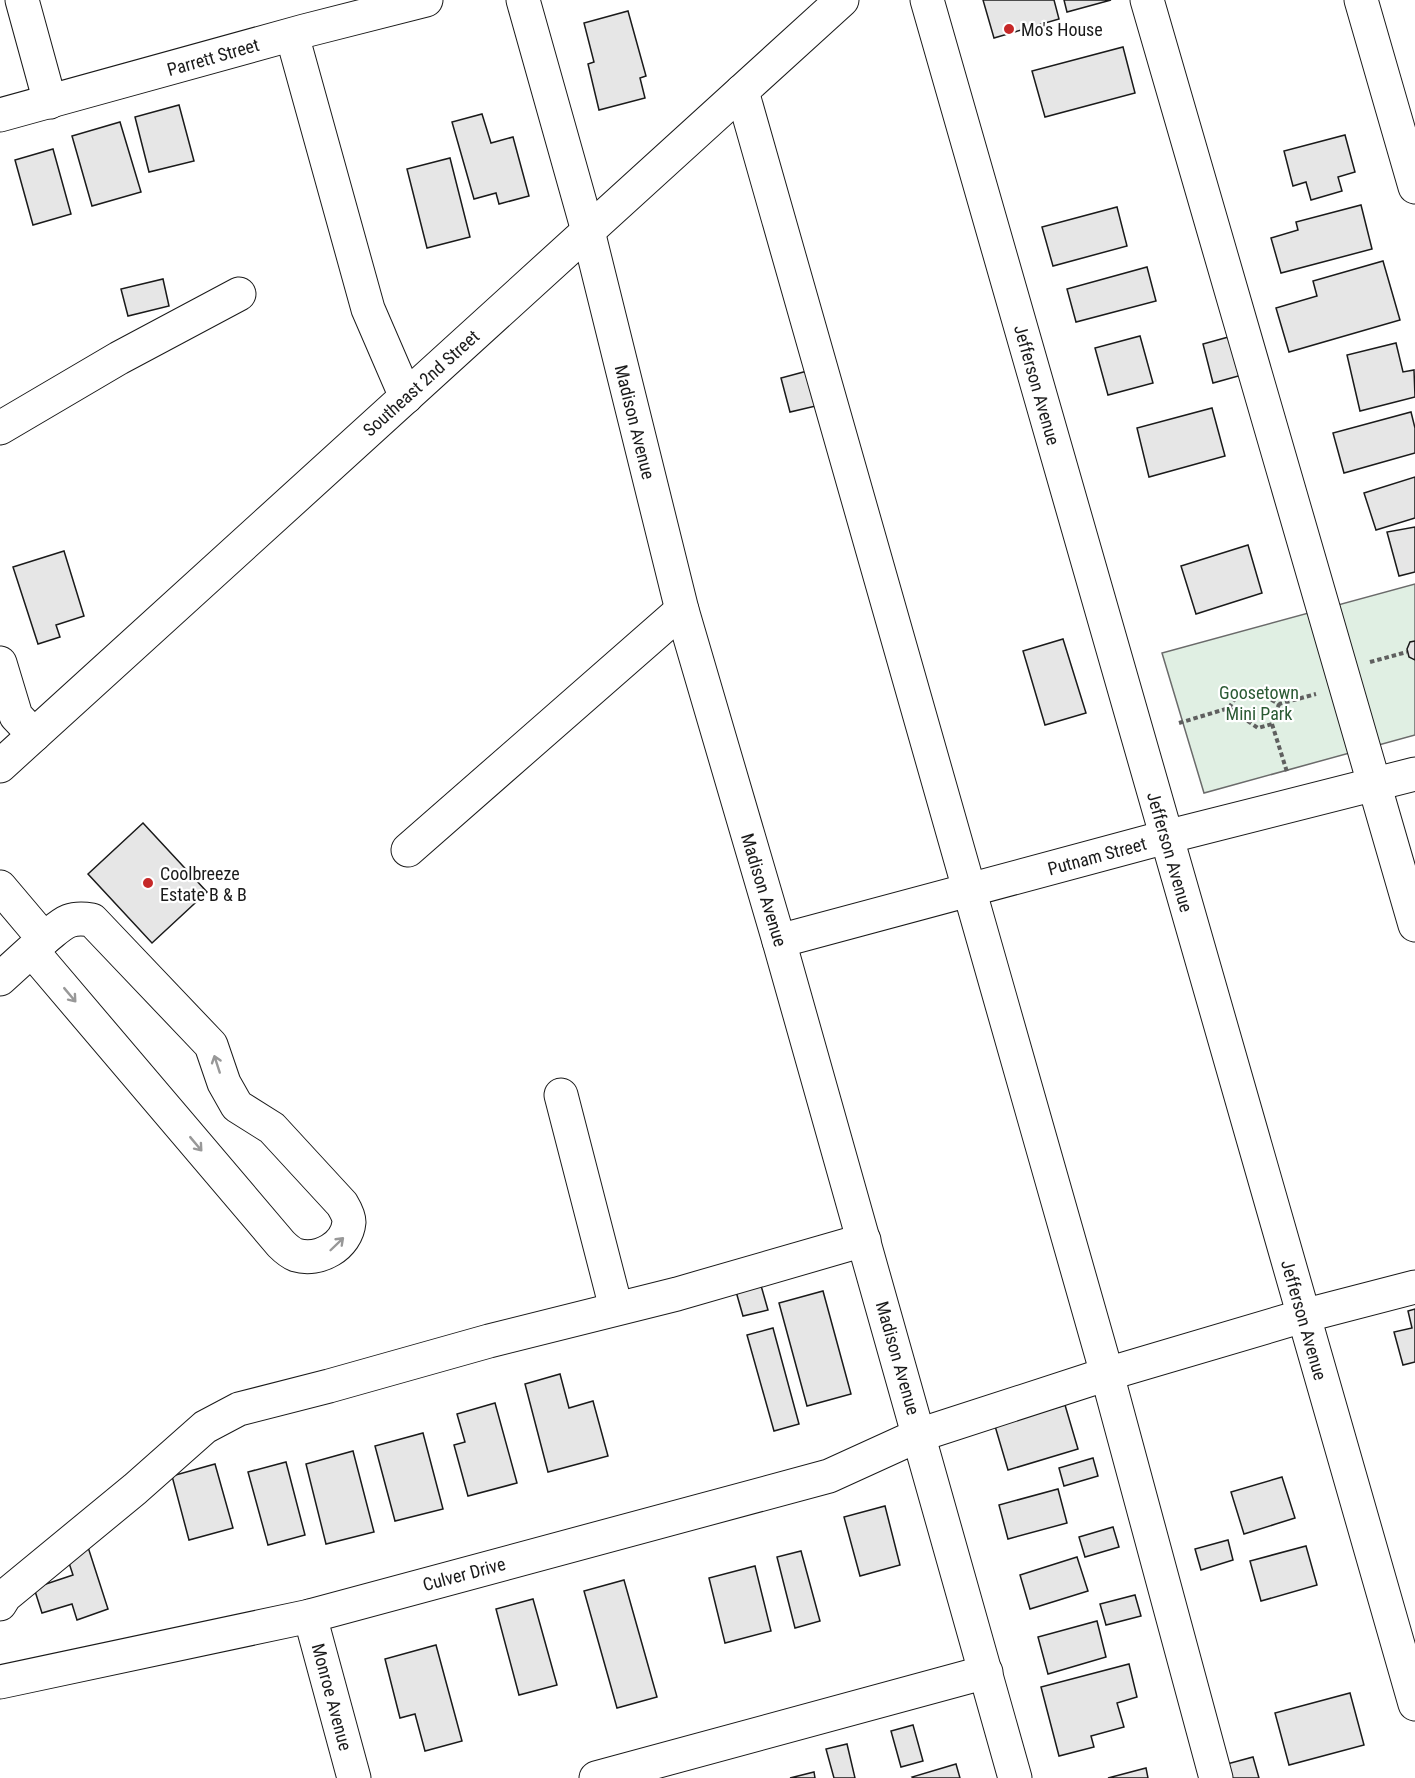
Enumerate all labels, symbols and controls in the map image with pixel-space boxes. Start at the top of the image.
place label: Mo's House [1021,19,1103,40]
marker: Mo's House [1002,22,1016,36]
street label: Parrett Street [165,34,261,80]
street label: Jefferson Avenue [1010,322,1064,448]
street label: Southeast 2nd Street [359,325,483,441]
street label: Madison Avenue [611,363,659,481]
park label: Goosetown Mini Park [1219,682,1299,724]
street label: Jefferson Avenue [1143,789,1197,915]
street label: Madison Avenue [737,831,791,949]
street label: Putnam Street [1045,833,1149,879]
place label: Coolbreeze Estate B & B [160,863,247,905]
marker: Coolbreeze Estate B & B [141,876,155,890]
one-way arrow [63,987,77,1002]
one-way arrow [211,1055,222,1074]
one-way arrow [189,1136,203,1151]
one-way arrow [329,1237,344,1251]
street label: Jefferson Avenue [1277,1257,1331,1383]
street label: Madison Avenue [872,1299,924,1417]
street label: Culver Drive [420,1553,508,1595]
street label: Monroe Avenue [308,1641,356,1753]

